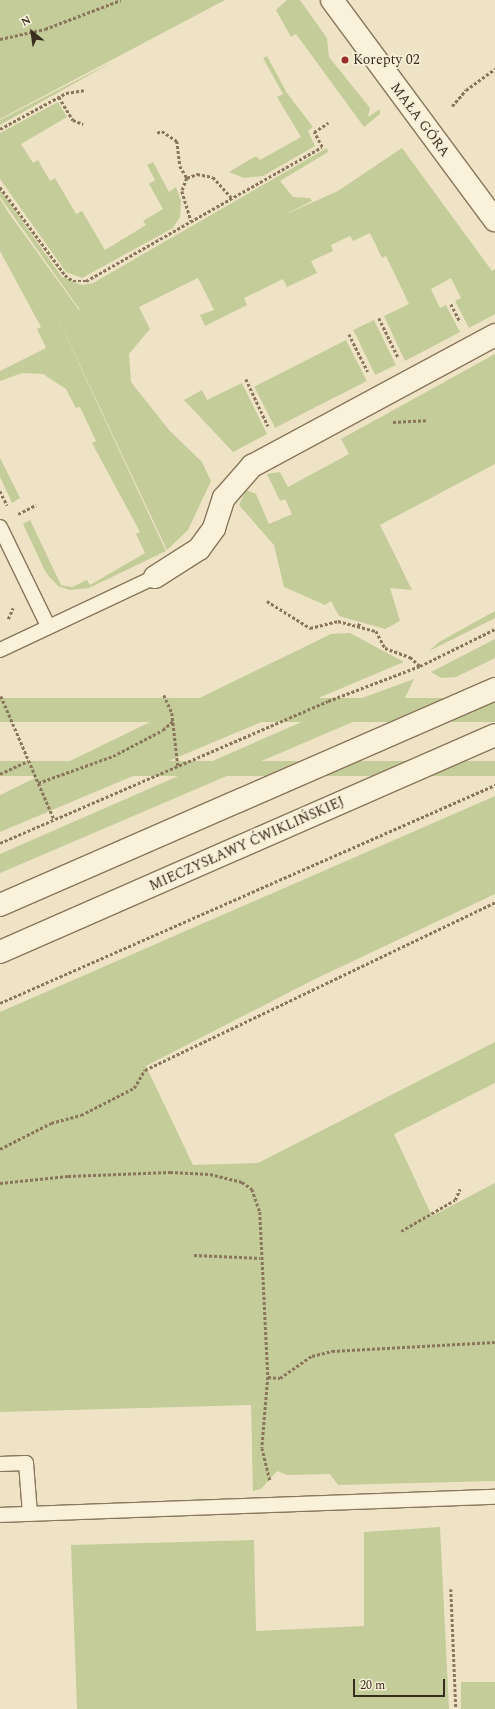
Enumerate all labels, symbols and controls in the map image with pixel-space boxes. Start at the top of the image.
text: N [18,11,34,31]
north arrow [12,12,52,52]
place label: Korepty 02 [353,52,420,68]
marker: Korepty 02 [340,55,350,65]
street label: MAŁA GÓRA [387,80,453,160]
street label: MIECZYSŁAWY ĆWIKLIŃSKIEJ [147,793,347,895]
scale bar [355,1671,447,1697]
text: 20 m [360,1676,385,1695]

